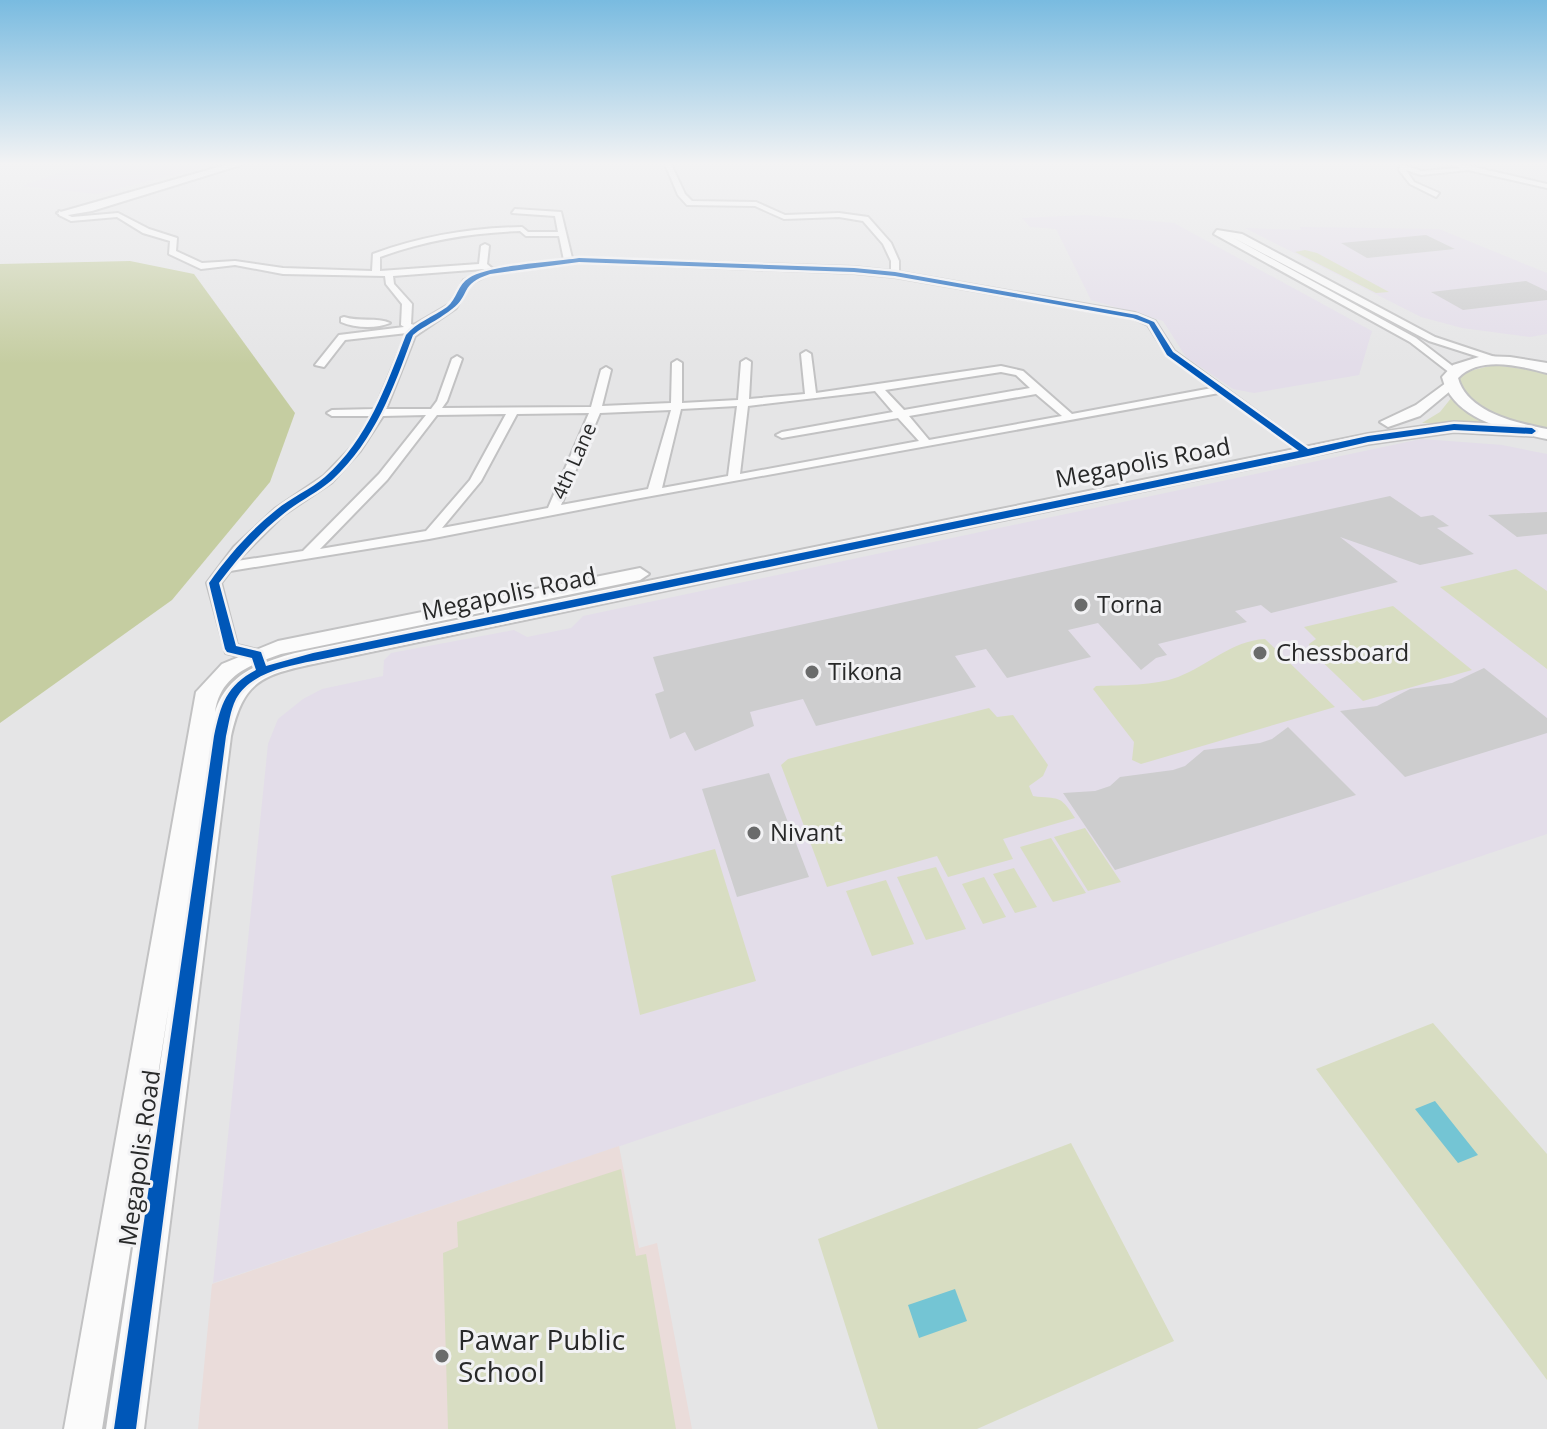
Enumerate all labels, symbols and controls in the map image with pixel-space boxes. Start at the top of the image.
street label: 4th Lane [545,418,602,503]
street label: Megapolis Road [1052,428,1233,495]
street label: Megapolis Road [418,558,599,627]
place label: Torna [1097,587,1163,620]
marker: Torna [1072,596,1090,614]
place label: Chessboard [1276,635,1409,668]
marker: Chessboard [1251,644,1269,662]
place label: Tikona [828,654,902,687]
marker: Tikona [803,663,821,681]
place label: Nivant [770,815,843,848]
marker: Nivant [745,824,763,842]
street label: Megapolis Road [110,1068,167,1248]
place label: Pawar Public School [458,1320,625,1390]
marker: Pawar Public School [433,1347,451,1365]

